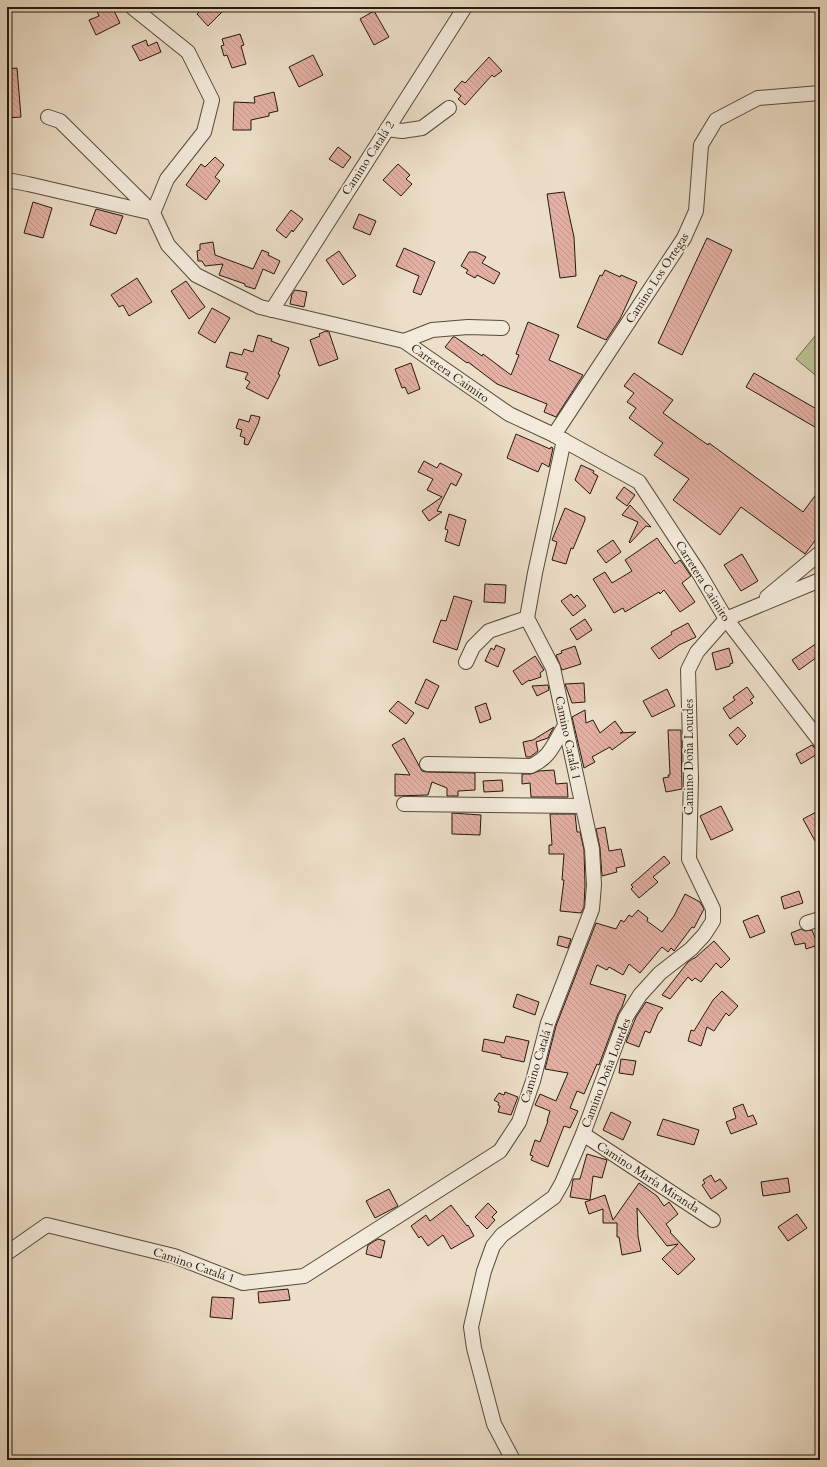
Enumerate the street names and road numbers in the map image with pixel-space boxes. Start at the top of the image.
street label: Camino Catalá 2 [338,118,398,198]
street label: Camino Los Ortegas [622,229,692,327]
street label: Carretera Caimito [408,340,493,406]
street label: Carretera Caimito [672,538,734,625]
street label: Camino Catalá 1 [551,695,585,781]
street label: Camino Doña Lourdes [681,699,697,815]
street label: Camino Doña Lourdes [578,1016,634,1130]
street label: Camino Catalá 1 [517,1019,557,1105]
street label: Camino María Miranda [593,1138,703,1217]
street label: Camino Catalá 1 [151,1244,237,1286]

